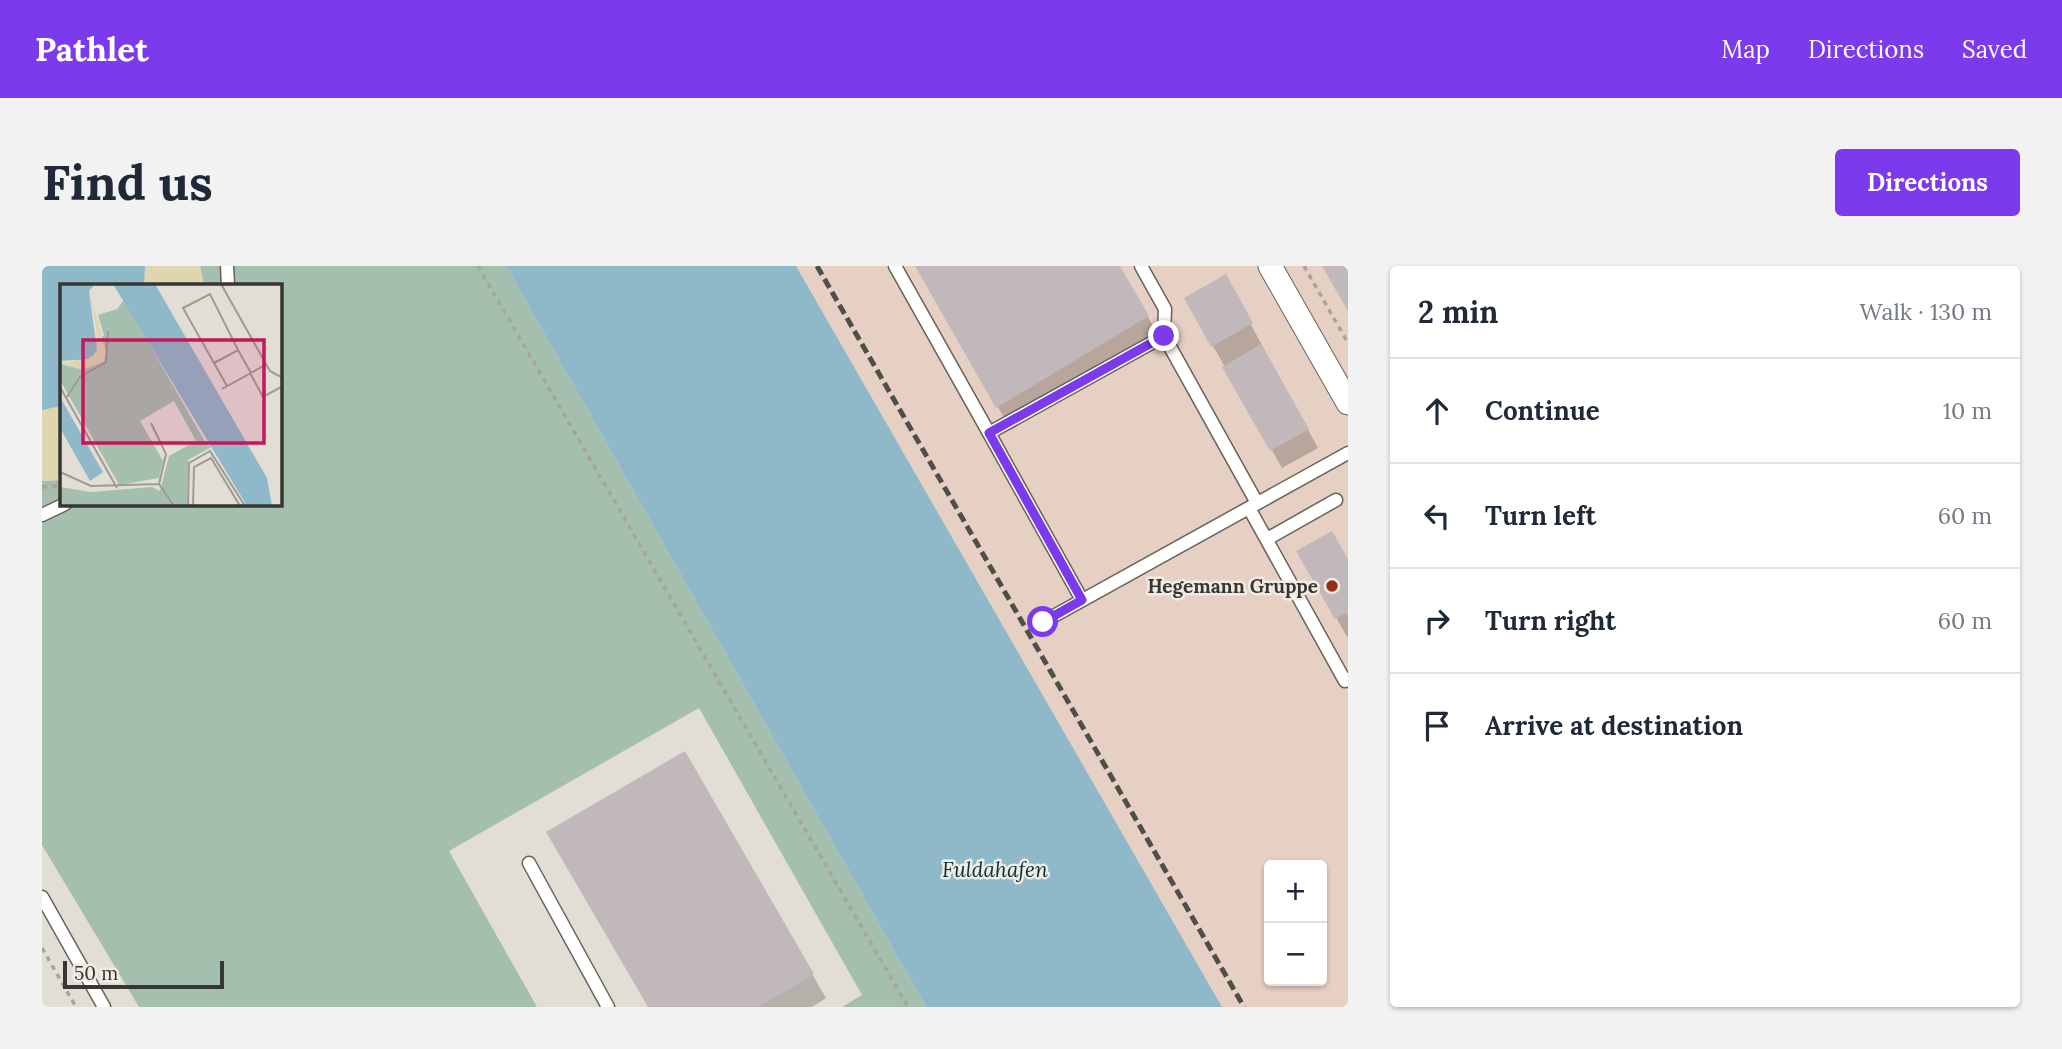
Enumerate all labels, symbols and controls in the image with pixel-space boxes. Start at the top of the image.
text: Pathlet [35,28,149,70]
text: Map [1721,34,1770,65]
text: Directions [1808,34,1924,65]
text: Saved [1962,34,2027,65]
button: Directions [1835,149,2020,216]
text: Find us [42,151,213,213]
inset map [60,284,282,506]
text: 2 min [1418,293,1498,331]
text: Walk · 130 m [1860,297,1992,326]
route end [1148,320,1179,351]
icon: ahead [1418,392,1456,430]
text: Continue [1485,394,1600,427]
text: 10 m [1943,396,1992,425]
icon: left [1418,497,1456,535]
text: Turn left [1485,499,1596,532]
text: 60 m [1938,501,1992,530]
place label: Hegemann Gruppe [1147,574,1318,598]
marker: Hegemann Gruppe [1324,578,1340,594]
icon: right [1418,602,1456,640]
text: Turn right [1485,604,1616,637]
route start [1027,606,1058,637]
text: 60 m [1938,606,1992,635]
icon: arrive [1418,707,1456,745]
text: Arrive at destination [1485,709,1743,742]
water label: Fuldahafen [942,856,1048,883]
map controls [1264,860,1327,986]
button: + [1264,860,1327,923]
button: − [1264,923,1327,986]
scale bar [63,958,224,990]
text: 50 m [74,961,118,985]

